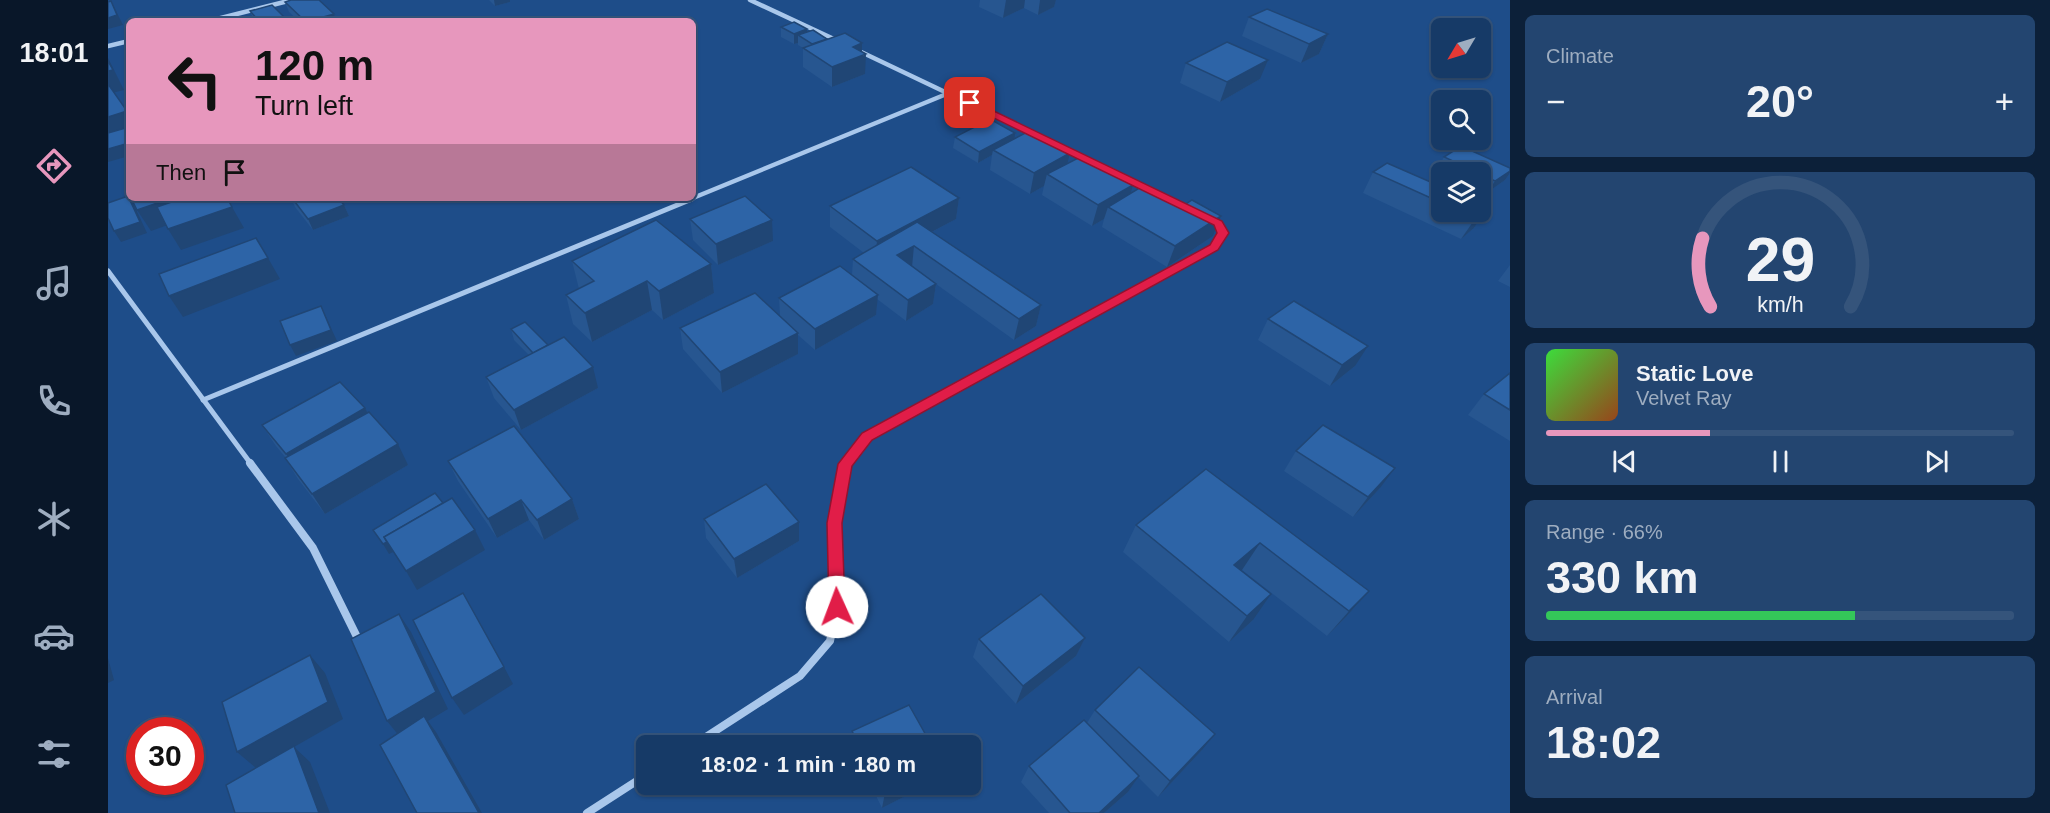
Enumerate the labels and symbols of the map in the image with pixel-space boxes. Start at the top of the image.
north arrow [1431,18,1491,78]
pin [944,77,995,128]
position arrow [805,575,869,639]
speed limit sign: 30 [126,717,204,795]

